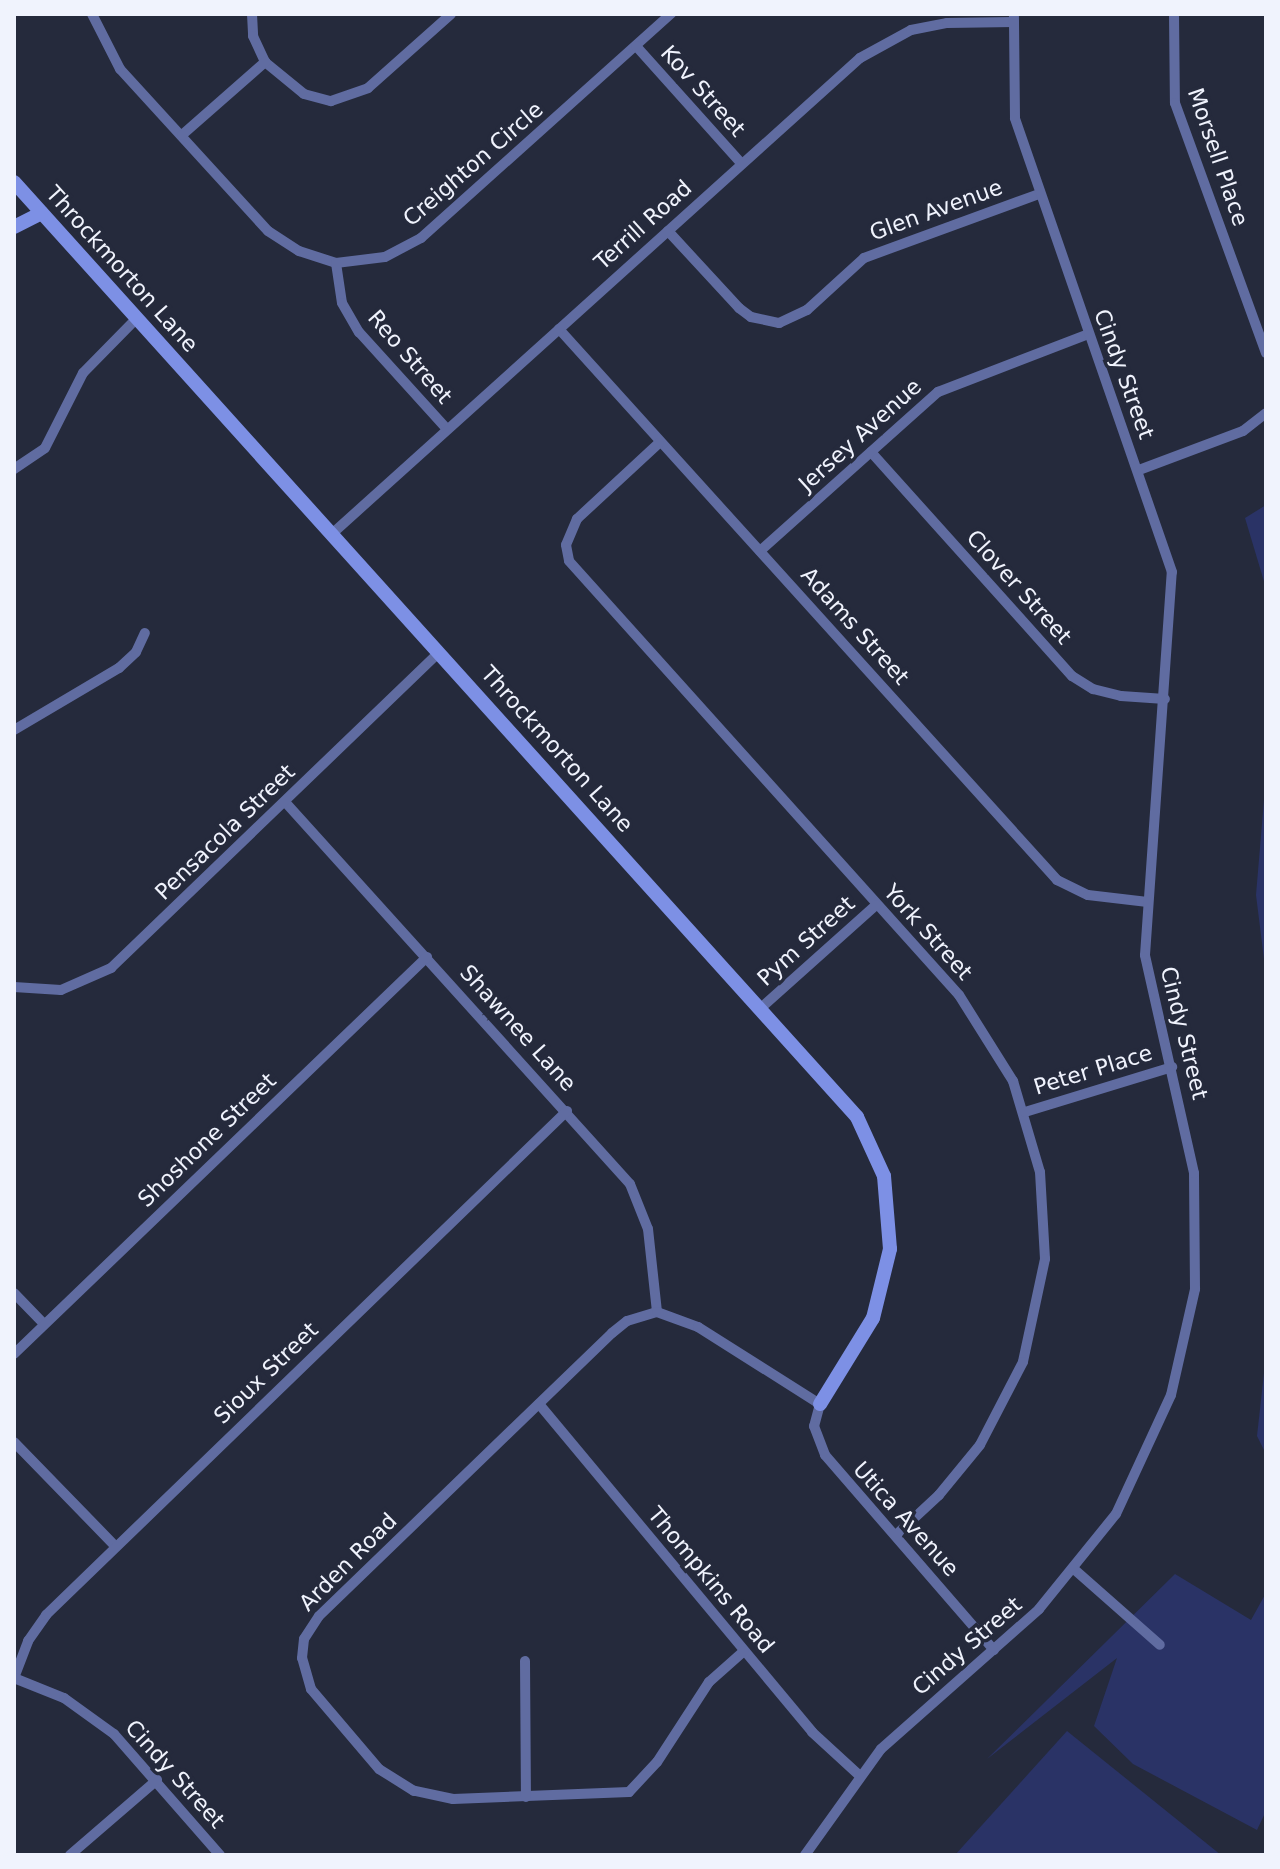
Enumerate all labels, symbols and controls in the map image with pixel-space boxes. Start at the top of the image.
street label: Kov Street [655,40,751,142]
street label: Morsell Place [1182,85,1254,229]
street label: Creighton Circle [398,96,548,232]
street label: Glen Avenue [866,174,1006,246]
street label: Terrill Road [589,175,697,275]
street label: Throckmorton Lane [40,180,204,358]
street label: Reo Street [362,305,458,409]
street label: Cindy Street [1088,305,1160,443]
street label: Jersey Avenue [793,373,927,497]
street label: Clover Street [961,525,1077,649]
street label: Adams Street [795,562,915,690]
street label: Throckmorton Lane [475,660,639,838]
street label: Pensacola Street [150,759,300,905]
street label: York Street [878,879,978,985]
street label: Pym Street [752,891,860,991]
street label: Shawnee Lane [454,959,582,1097]
street label: Cindy Street [1155,964,1213,1102]
street label: Peter Place [1030,1039,1156,1101]
street label: Shoshone Street [133,1067,281,1213]
street label: Sioux Street [209,1317,323,1429]
street label: Utica Avenue [848,1456,964,1582]
street label: Thompkins Road [642,1502,780,1658]
street label: Arden Road [294,1508,402,1616]
street label: Cindy Street [907,1591,1027,1701]
street label: Cindy Street [120,1715,230,1833]

